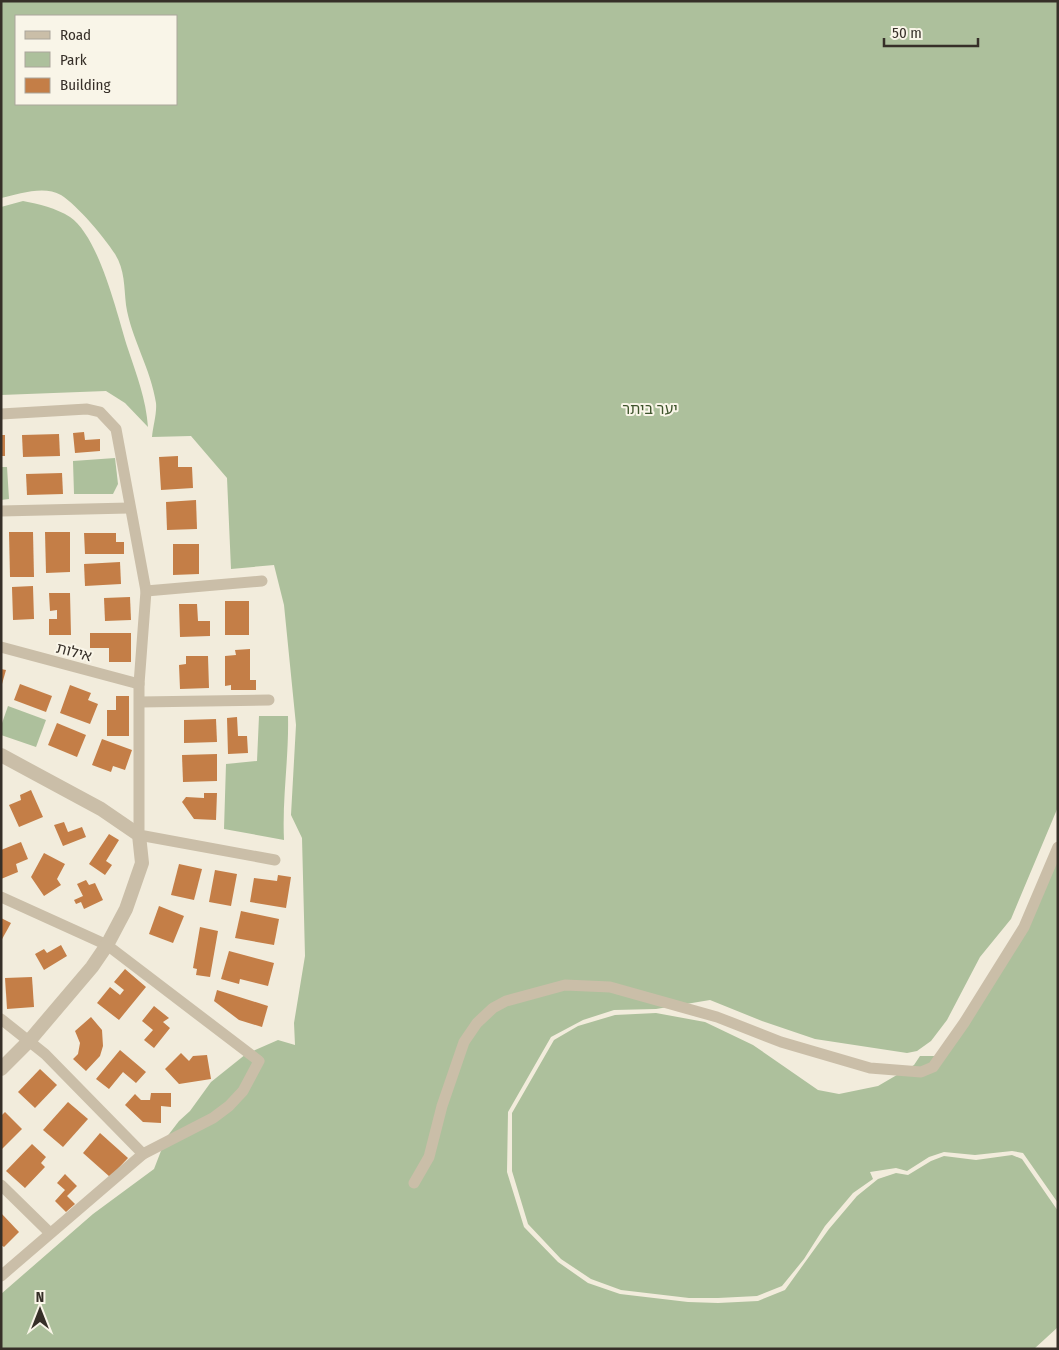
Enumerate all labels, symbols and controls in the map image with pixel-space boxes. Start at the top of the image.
legend [15,15,178,105]
scale bar [884,15,978,47]
text: 50 m [892,24,922,42]
text: Road [60,26,91,44]
text: Park [60,51,87,69]
text: Building [60,76,111,94]
park label: יער ביתר [622,400,678,418]
street label: אילות [54,639,94,665]
north arrow [15,1285,65,1335]
text: N [36,1289,44,1306]

